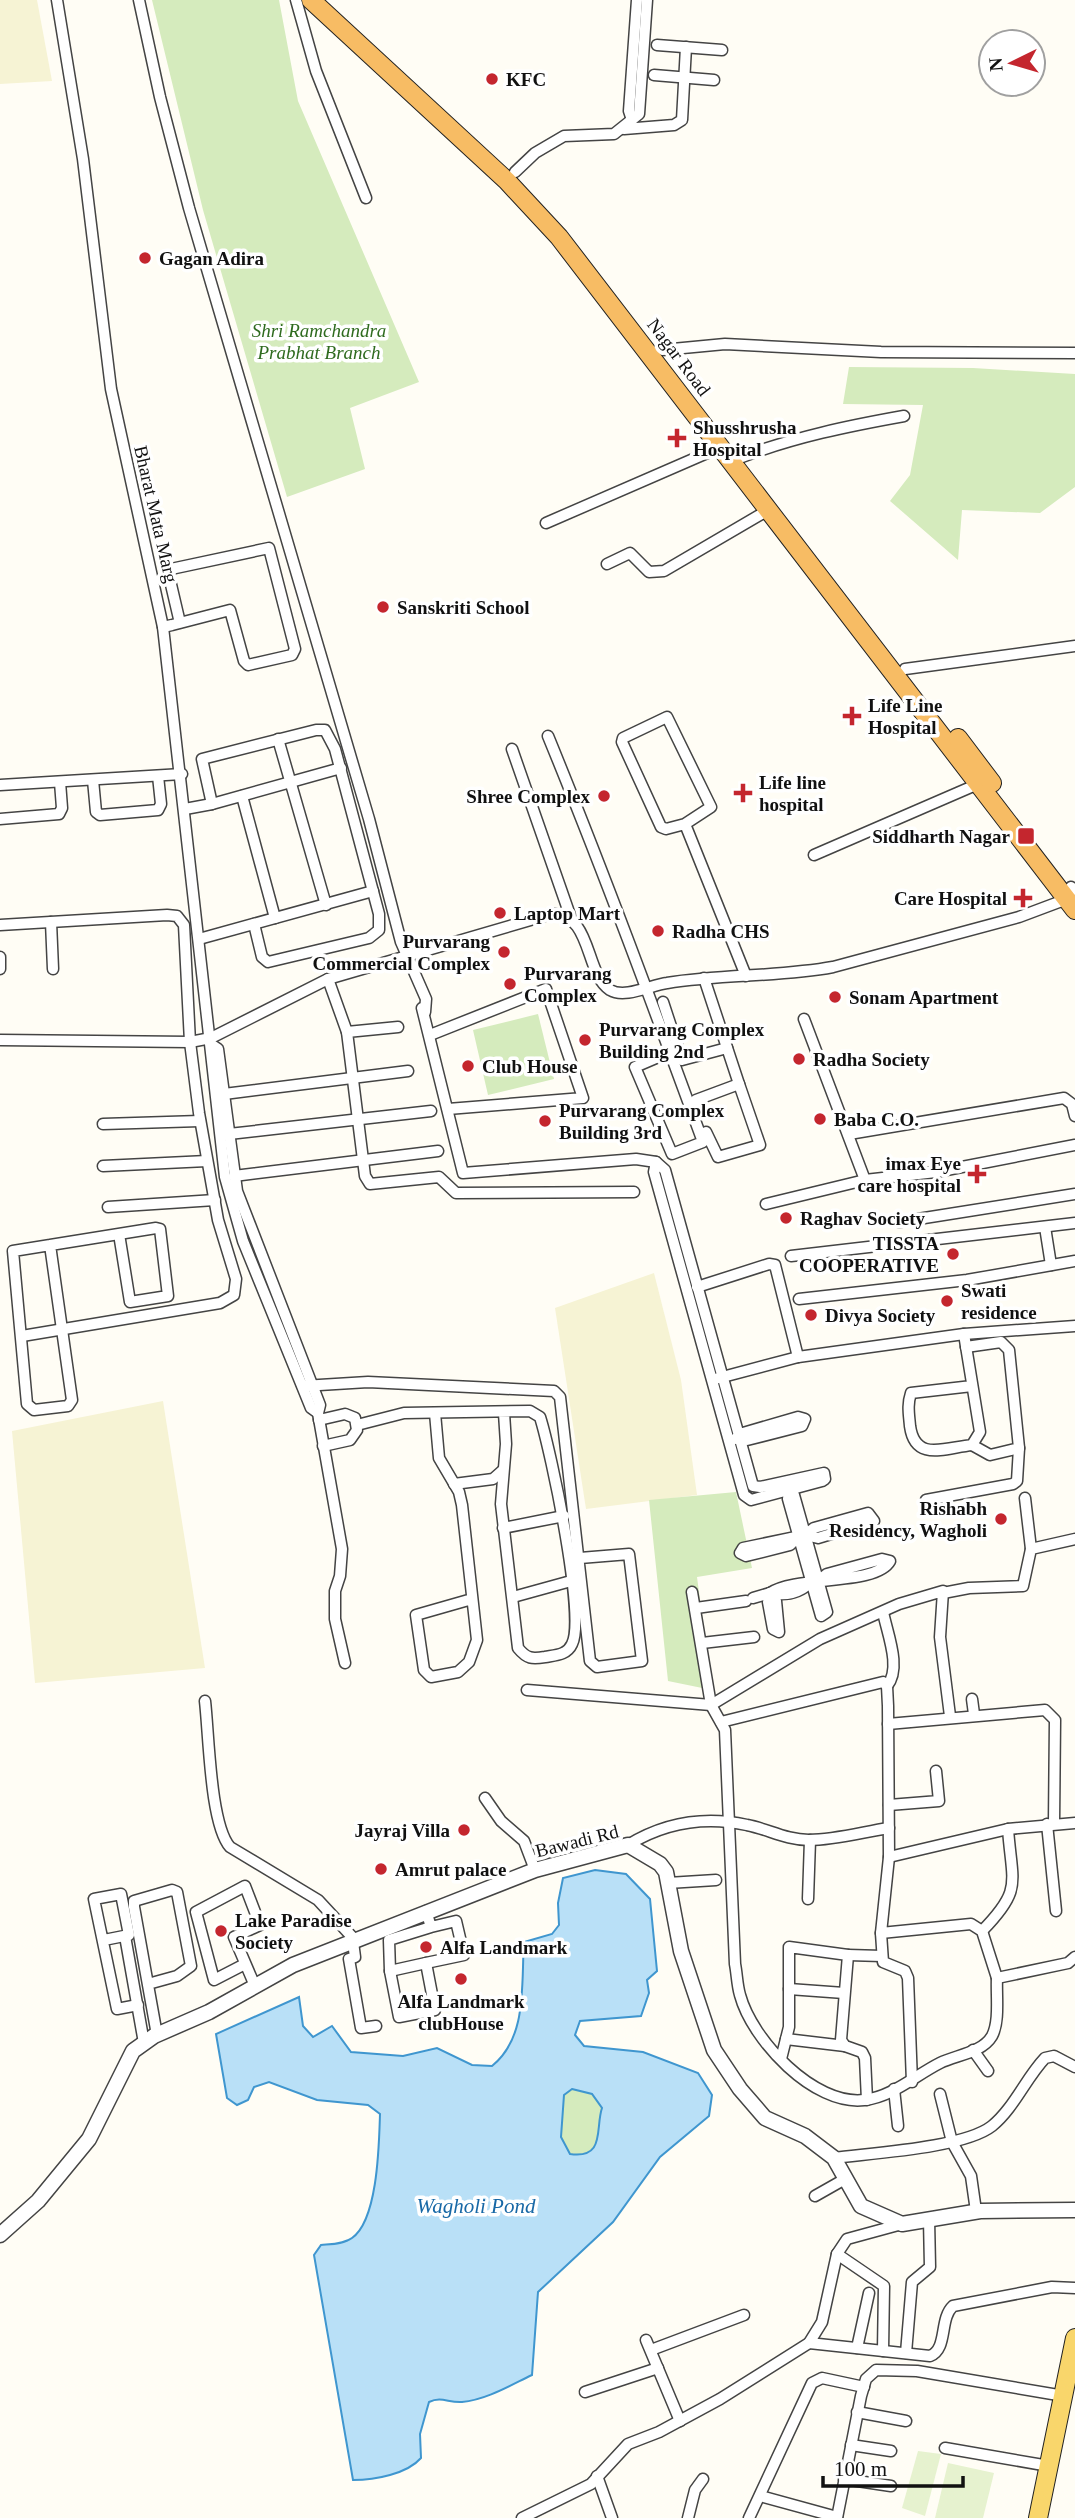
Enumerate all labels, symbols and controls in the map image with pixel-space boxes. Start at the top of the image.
north arrow [977,28,1047,98]
text: N [984,56,1007,72]
place label: KFC [506,69,546,90]
marker: KFC [484,71,500,87]
place label: Gagan Adira [159,248,265,269]
marker: Gagan Adira [137,250,153,266]
street label: Nagar Road [643,314,715,400]
park label: Shri Ramchandra Prabhat Branch [252,320,386,363]
place label: Shusshrusha Hospital [693,417,797,460]
marker: Shusshrusha Hospital [667,428,687,448]
street label: Bharat Mata Marg [130,443,182,585]
place label: Sanskriti School [397,597,530,618]
marker: Sanskriti School [375,599,391,615]
place label: Life Line Hospital [868,695,942,738]
marker: Life Line Hospital [842,706,862,726]
place label: Life line hospital [759,772,826,815]
marker: Life line hospital [733,783,753,803]
place label: Shree Complex [466,786,590,807]
marker: Shree Complex [596,788,612,804]
place label: Siddharth Nagar [872,826,1011,847]
marker: Siddharth Nagar [1016,826,1036,846]
place label: Care Hospital [894,888,1007,909]
marker: Care Hospital [1013,888,1033,908]
place label: Laptop Mart [514,903,621,924]
marker: Laptop Mart [492,905,508,921]
place label: Radha CHS [672,921,770,942]
marker: Radha CHS [650,923,666,939]
place label: Purvarang Commercial Complex [313,931,490,974]
marker: Purvarang Commercial Complex [496,944,512,960]
place label: Purvarang Complex [524,963,612,1006]
marker: Purvarang Complex [502,976,518,992]
place label: Sonam Apartment [849,987,999,1008]
marker: Sonam Apartment [827,989,843,1005]
place label: Purvarang Complex Building 2nd [599,1019,765,1062]
marker: Purvarang Complex Building 2nd [577,1032,593,1048]
place label: Radha Society [813,1049,930,1070]
marker: Radha Society [791,1051,807,1067]
place label: Club House [482,1056,578,1077]
marker: Club House [460,1058,476,1074]
place label: Purvarang Complex Building 3rd [559,1100,725,1143]
place label: Baba C.O. [834,1109,919,1130]
marker: Baba C.O. [812,1111,828,1127]
marker: Purvarang Complex Building 3rd [537,1113,553,1129]
place label: imax Eye care hospital [857,1153,961,1196]
marker: imax Eye care hospital [967,1164,987,1184]
place label: Raghav Society [800,1208,926,1229]
marker: Raghav Society [778,1210,794,1226]
place label: TISSTA COOPERATIVE [799,1233,939,1276]
marker: TISSTA COOPERATIVE [945,1246,961,1262]
place label: Swati residence [961,1280,1037,1323]
marker: Swati residence [939,1293,955,1309]
place label: Divya Society [825,1305,936,1326]
marker: Divya Society [803,1307,819,1323]
place label: Rishabh Residency, Wagholi [829,1498,987,1541]
marker: Rishabh Residency, Wagholi [993,1511,1009,1527]
place label: Jayraj Villa [354,1820,450,1841]
street label: Bawadi Rd [533,1820,621,1861]
marker: Jayraj Villa [456,1822,472,1838]
place label: Amrut palace [395,1859,506,1880]
marker: Amrut palace [373,1861,389,1877]
place label: Lake Paradise Society [235,1910,352,1953]
marker: Lake Paradise Society [213,1923,229,1939]
place label: Alfa Landmark [440,1937,568,1958]
marker: Alfa Landmark [418,1939,434,1955]
marker: Alfa Landmark clubHouse [453,1971,469,1987]
place label: Alfa Landmark clubHouse [397,1991,525,2034]
water label: Wagholi Pond [417,2194,536,2218]
scale bar [823,2444,963,2488]
text: 100 m [834,2457,887,2481]

